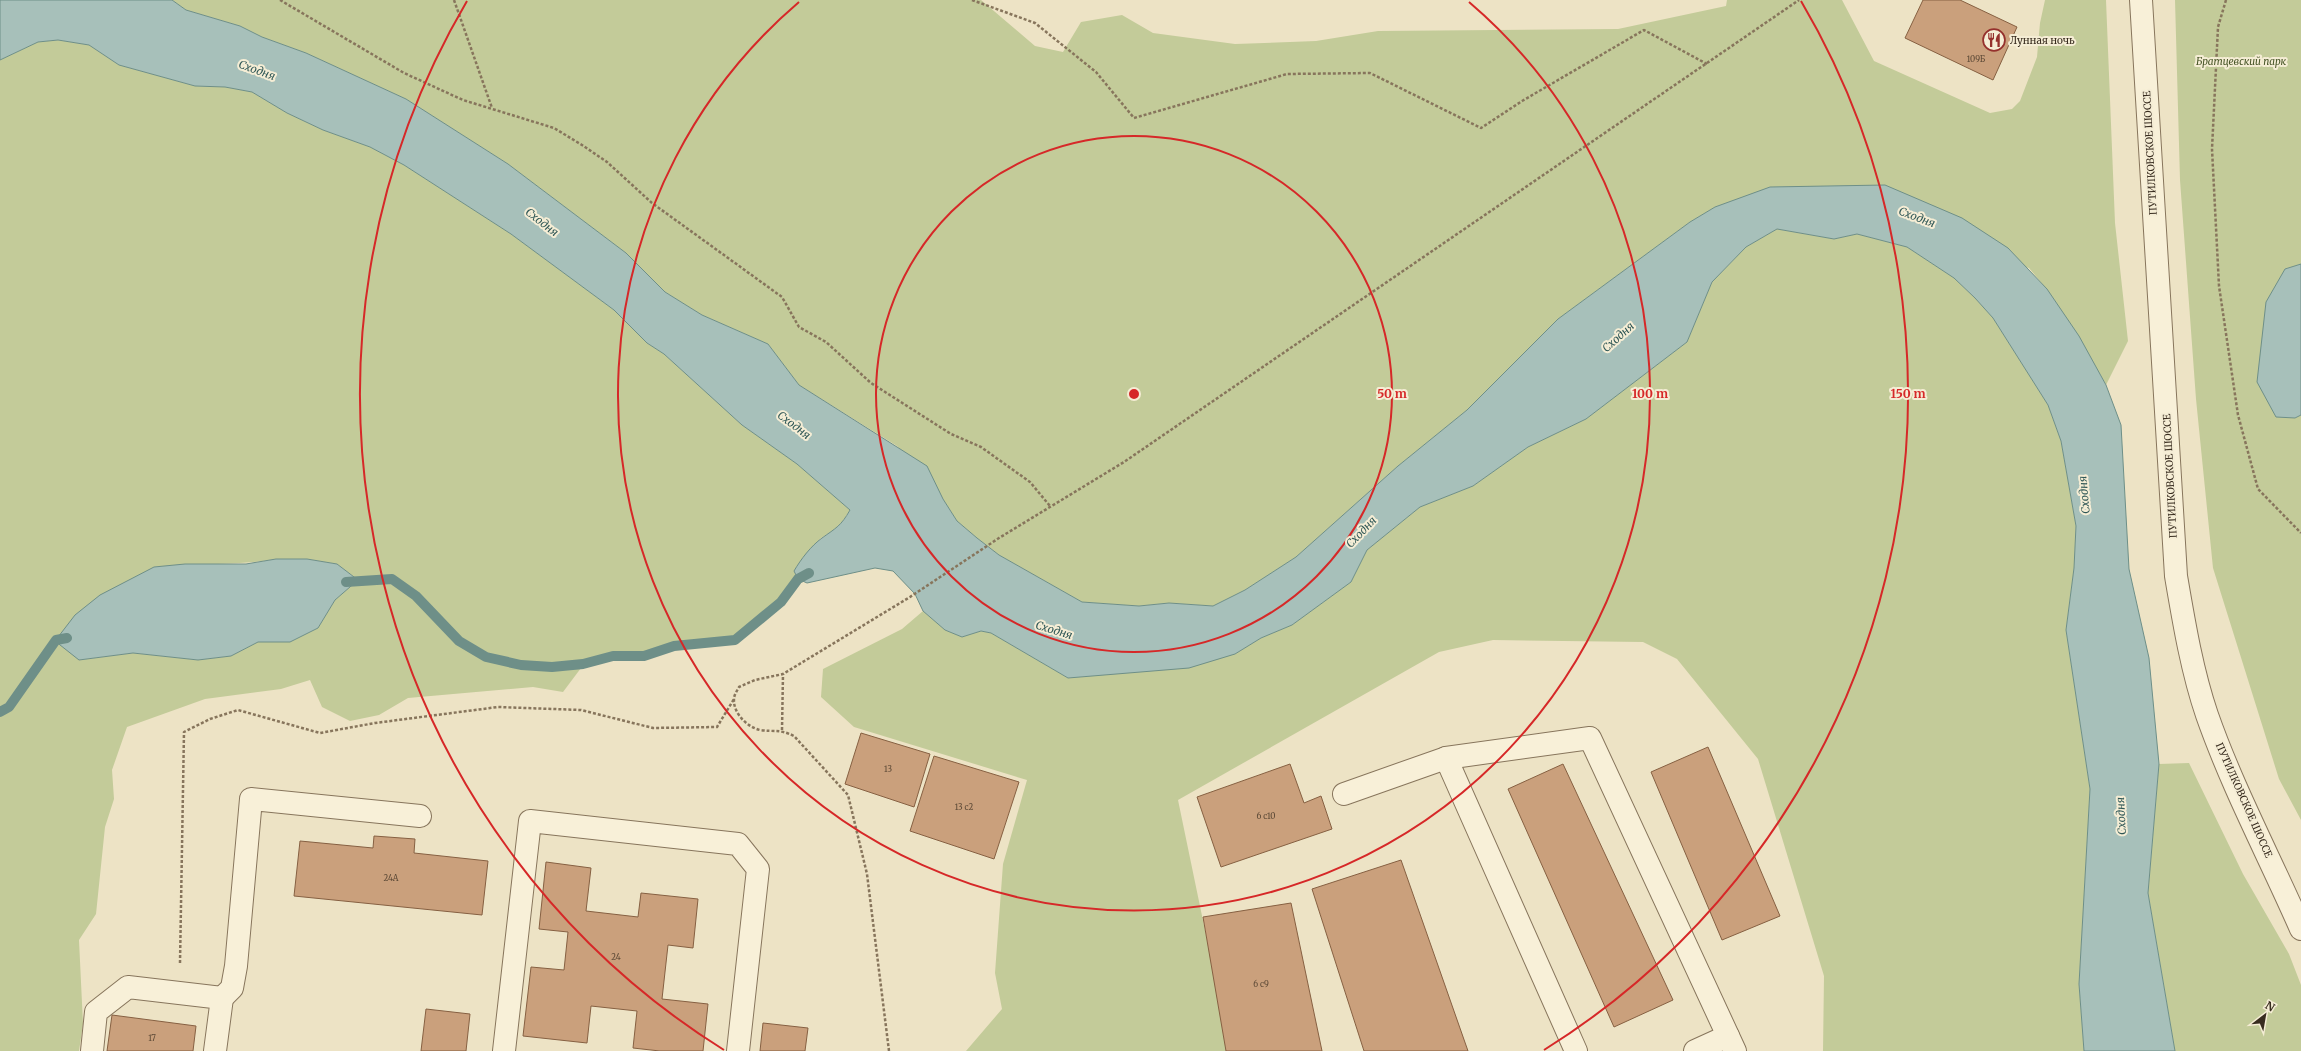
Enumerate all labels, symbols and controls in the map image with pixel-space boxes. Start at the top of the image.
restaurant icon: Лунная ночь [1981,27,2007,53]
place label: Лунная ночь [2010,34,2075,47]
house number: 109Б [1967,54,1986,64]
park label: Братцевский парк [2196,55,2287,68]
water label: Сходня [237,57,277,83]
street label: ПУТИЛКОВСКОЕ ШОССЕ [2140,90,2160,216]
water label: Сходня [1897,204,1937,230]
water label: Сходня [523,205,561,239]
water label: Сходня [1599,319,1637,355]
text: 50 m [1377,386,1407,401]
text: 100 m [1632,386,1668,401]
text: 150 m [1891,386,1926,401]
centre of rings [1127,387,1141,401]
water label: Сходня [775,408,813,442]
street label: ПУТИЛКОВСКОЕ ШОССЕ [2160,413,2180,539]
water label: Сходня [2075,475,2093,515]
water label: Сходня [1343,513,1379,551]
water label: Сходня [1034,618,1074,642]
street label: ПУТИЛКОВСКОЕ ШОССЕ [2213,740,2276,860]
house number: 13 [884,764,892,774]
water label: Сходня [2113,797,2129,835]
house number: 13 с2 [955,802,974,812]
house number: 6 с10 [1257,811,1276,821]
house number: 24А [384,873,399,883]
house number: 24 [611,952,621,962]
house number: 6 с9 [1253,979,1269,989]
north arrow [2245,995,2285,1035]
text: N [2263,998,2278,1015]
house number: 17 [148,1033,156,1043]

